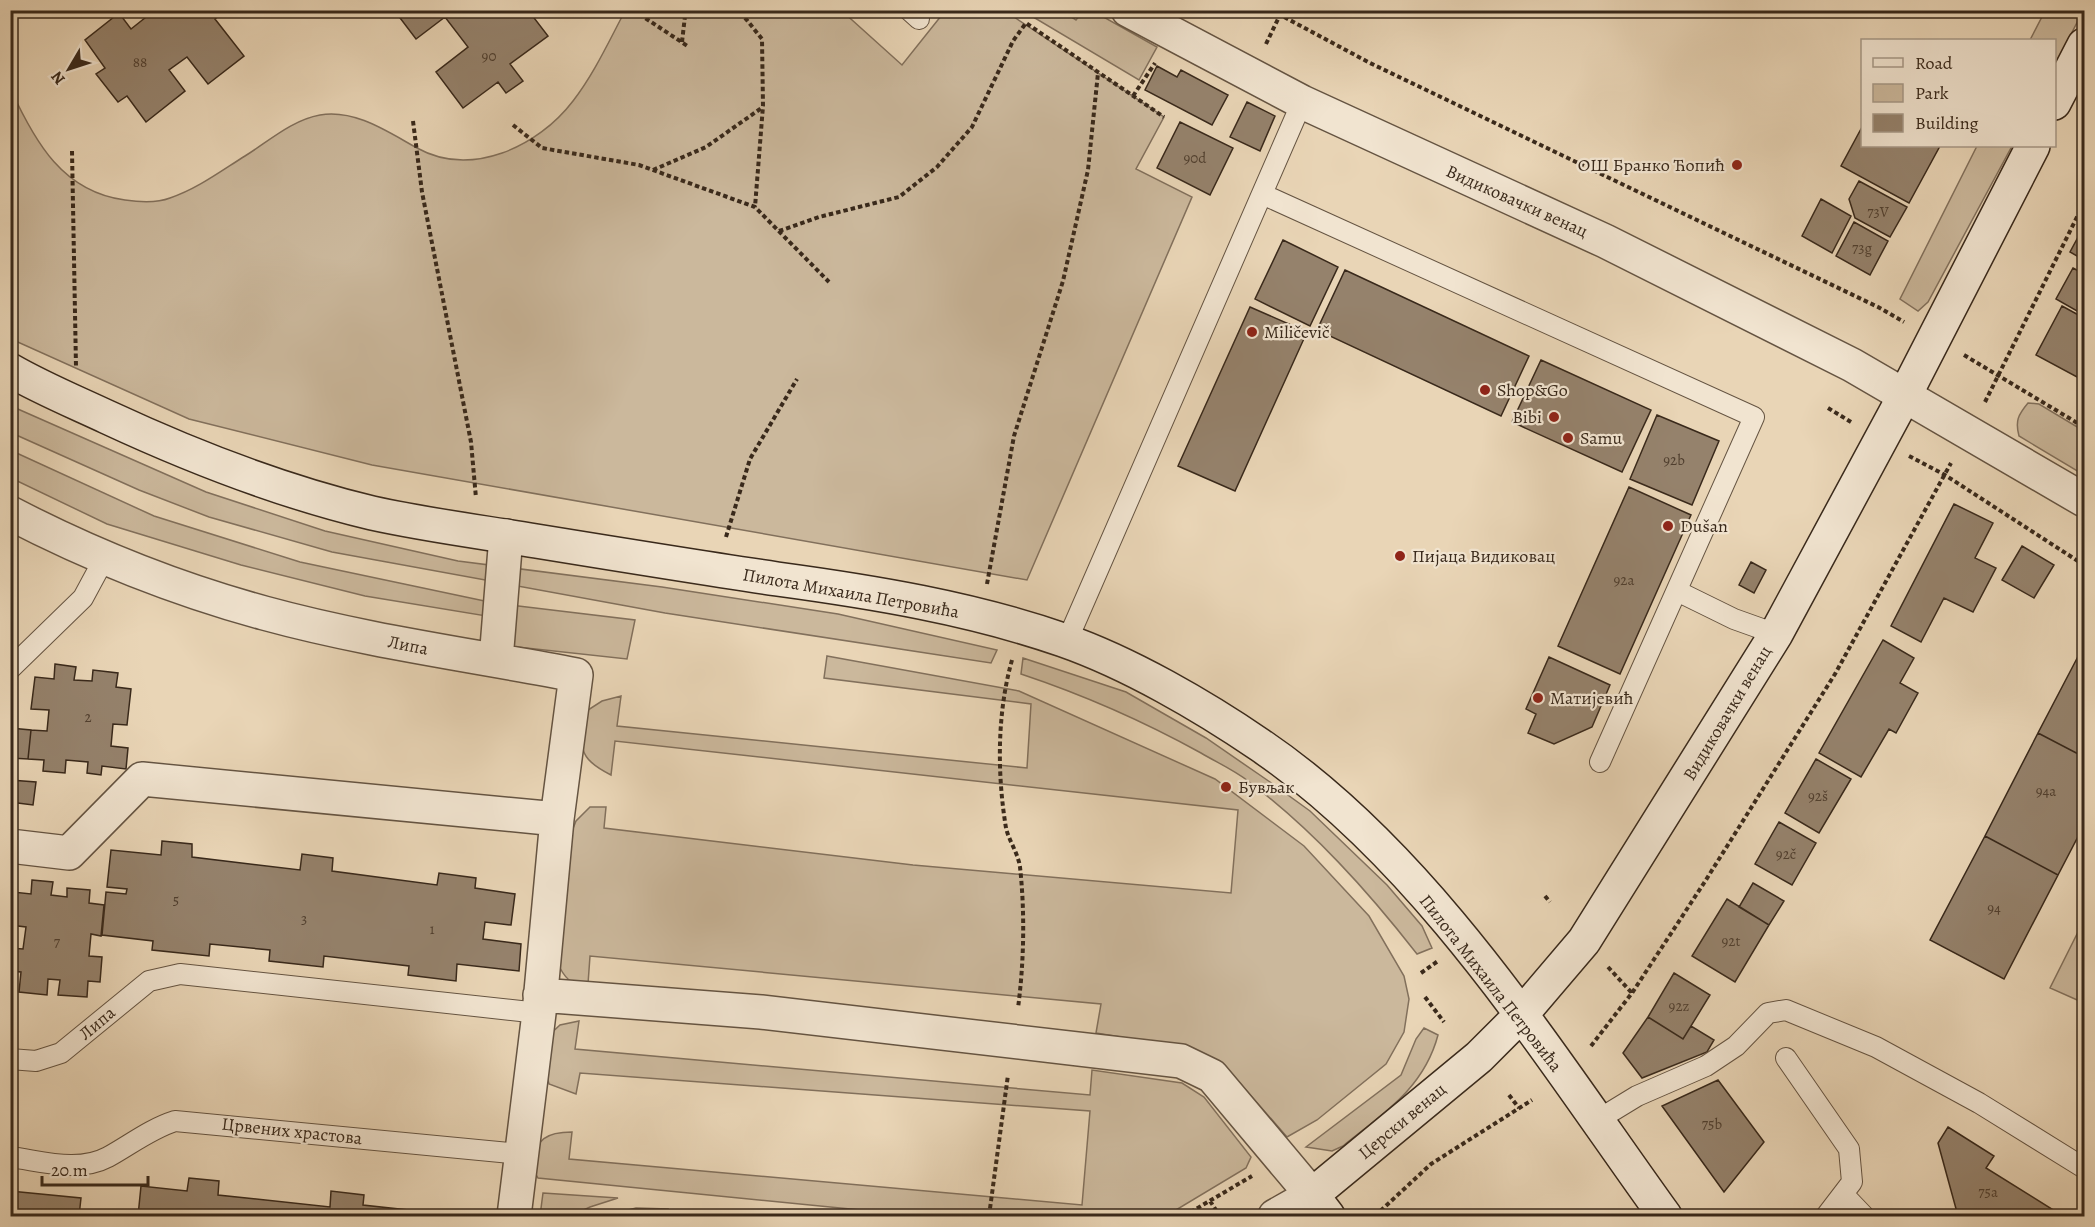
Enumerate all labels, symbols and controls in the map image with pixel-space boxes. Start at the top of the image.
north arrow [39,39,99,99]
legend [1861,39,2056,147]
house number: 90 [482,46,496,66]
text: Road [1915,51,1953,75]
house number: 88 [133,52,147,72]
text: N [46,66,70,89]
text: Park [1915,81,1949,105]
text: Building [1915,111,1979,135]
house number: 90d [1184,148,1207,168]
place label: ОШ Бранко Ћопић [1578,153,1725,177]
marker: ОШ Бранко Ћопић [1730,158,1744,172]
street label: Видиковачки венац [1442,159,1592,243]
house number: 73V [1867,202,1890,222]
house number: 73g [1852,238,1873,258]
place label: Miličevič [1264,320,1330,344]
marker: Miličevič [1245,325,1259,339]
place label: Shop&Go [1497,378,1568,402]
marker: Shop&Go [1478,383,1492,397]
place label: Bibi [1512,405,1542,429]
marker: Bibi [1547,410,1561,424]
place label: Samu [1580,426,1623,450]
marker: Samu [1561,431,1575,445]
house number: 92b [1663,450,1685,470]
place label: Dušan [1680,514,1728,538]
marker: Dušan [1661,519,1675,533]
place label: Пијаца Видиковац [1412,544,1555,568]
marker: Пијаца Видиковац [1393,549,1407,563]
street label: Пилота Михаила Петровића [741,562,962,624]
house number: 92a [1614,570,1634,590]
street label: Липа [386,629,431,661]
street label: Видиковачки венац [1677,641,1777,785]
place label: Матијевић [1550,686,1634,710]
marker: Матијевић [1531,691,1545,705]
house number: 2 [84,707,92,727]
place label: Бувљак [1238,775,1295,799]
marker: Бувљак [1219,780,1233,794]
house number: 94a [2036,781,2056,801]
house number: 92š [1808,786,1828,806]
house number: 92č [1776,844,1796,864]
street label: Пилота Михаила Петровића [1414,889,1568,1077]
house number: 5 [173,890,179,910]
house number: 94 [1987,898,2001,918]
house number: 3 [301,909,307,929]
house number: 1 [429,919,435,939]
house number: 92t [1722,931,1740,951]
house number: 7 [54,932,61,952]
house number: 92z [1669,996,1690,1016]
street label: Липа [74,1000,121,1045]
street label: Церски венац [1353,1077,1451,1165]
street label: Црвених храстова [221,1112,364,1150]
house number: 75b [1702,1114,1723,1134]
scale bar [42,1149,148,1187]
text: 20 m [51,1158,88,1182]
house number: 75a [1978,1182,1998,1202]

